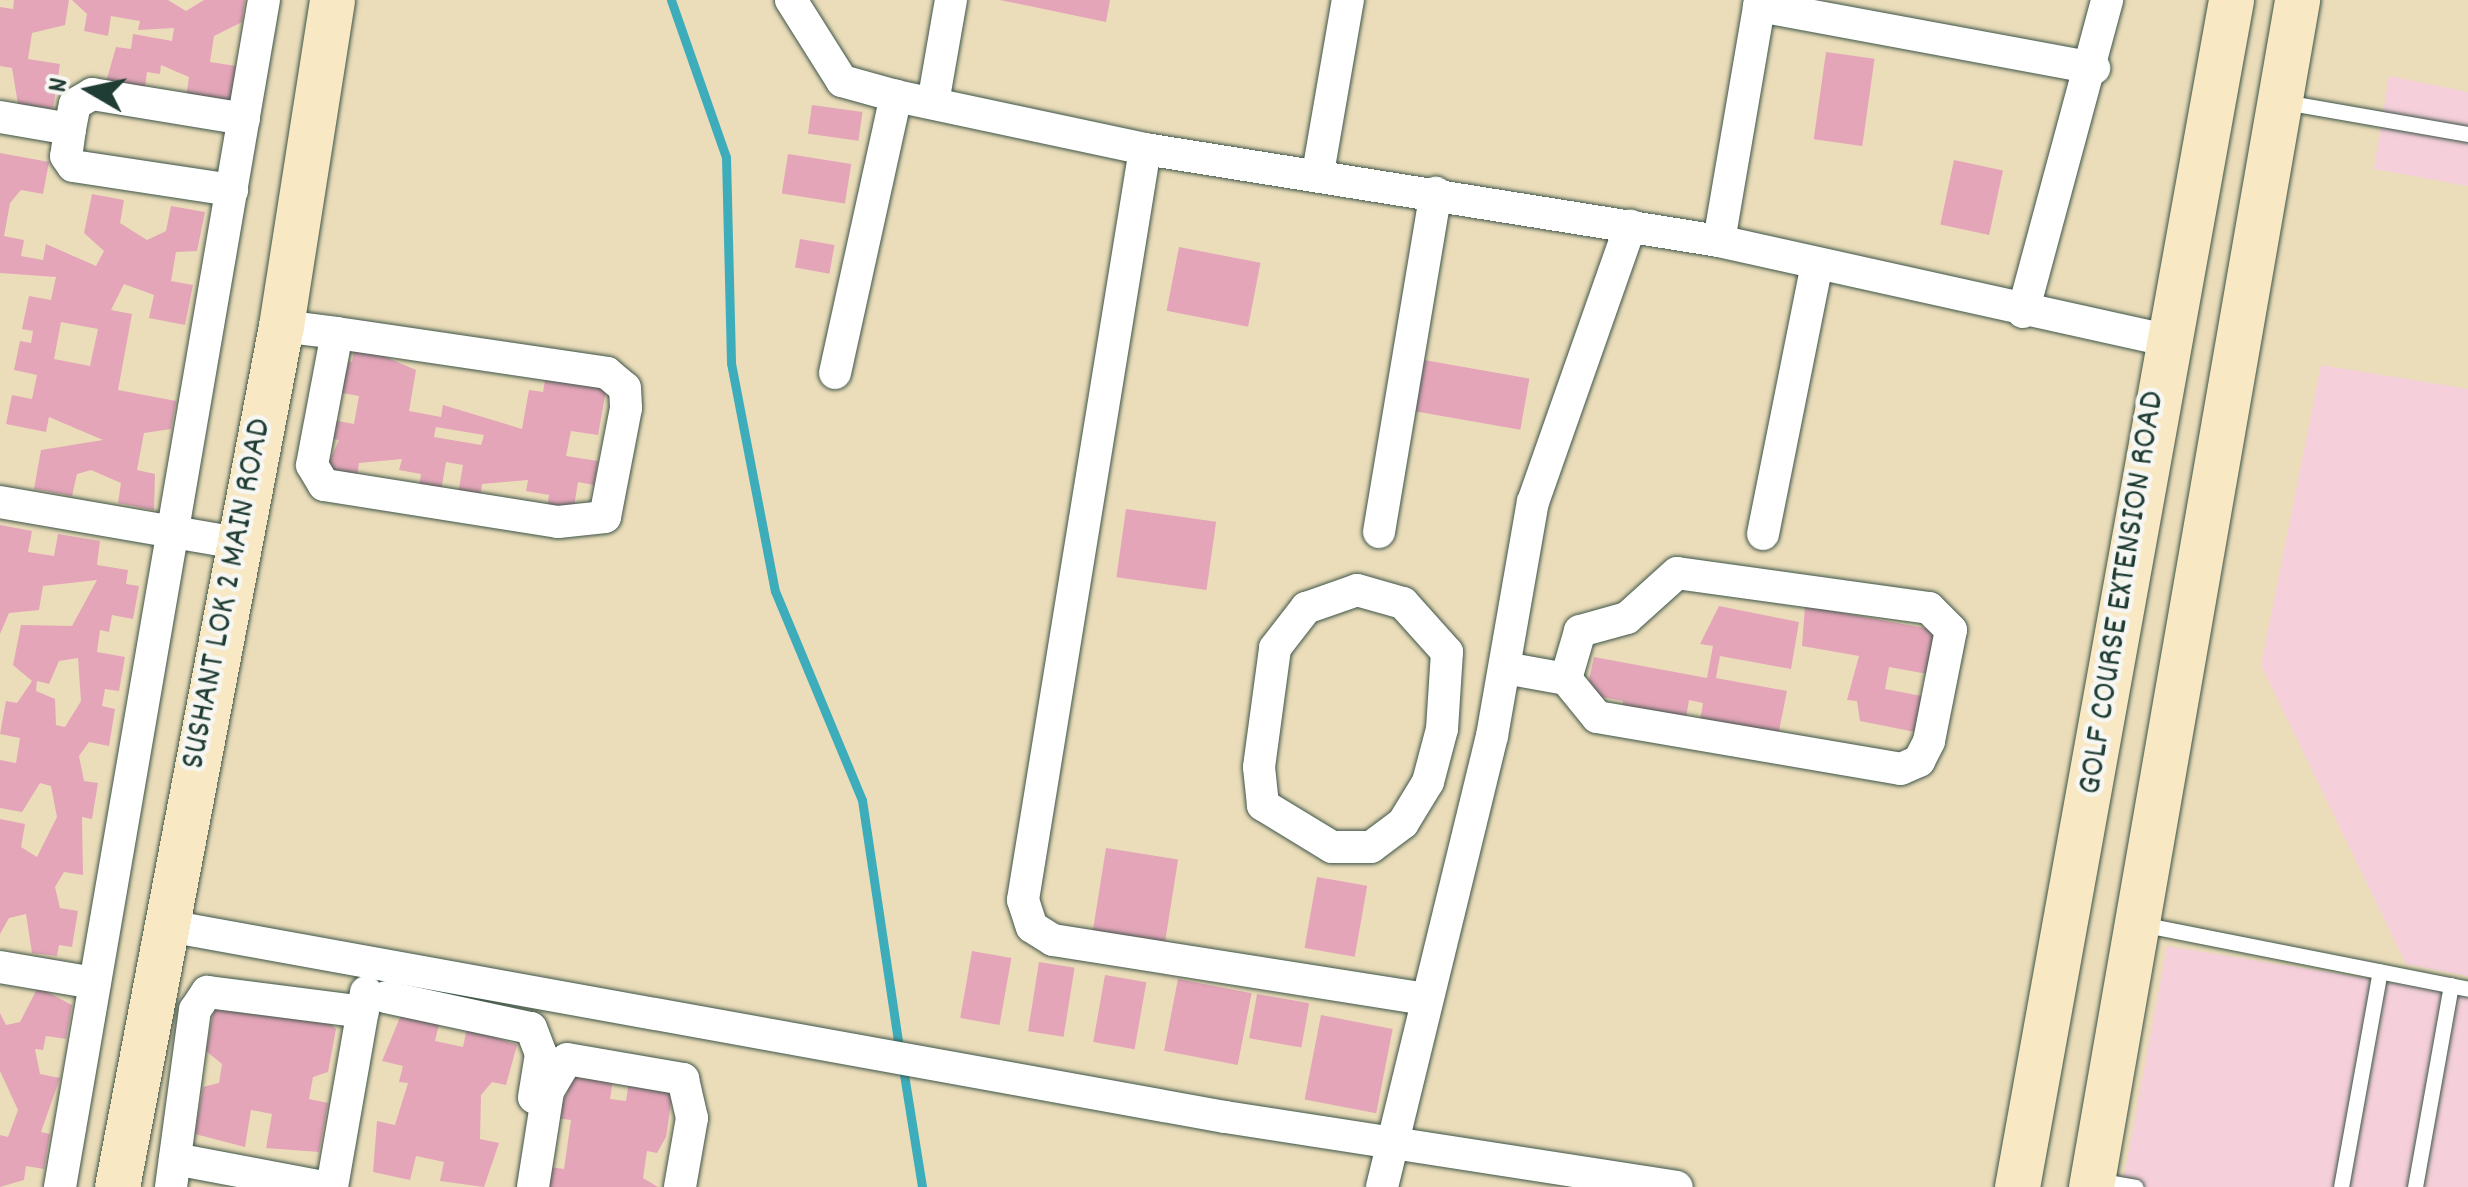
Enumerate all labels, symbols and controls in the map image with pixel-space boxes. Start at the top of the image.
north arrow [40,40,140,140]
text: N [40,75,81,95]
street label: GOLF COURSE EXTENSION ROAD [2070,388,2176,798]
street label: SUSHANT LOK 2 MAIN ROAD [173,415,283,773]

